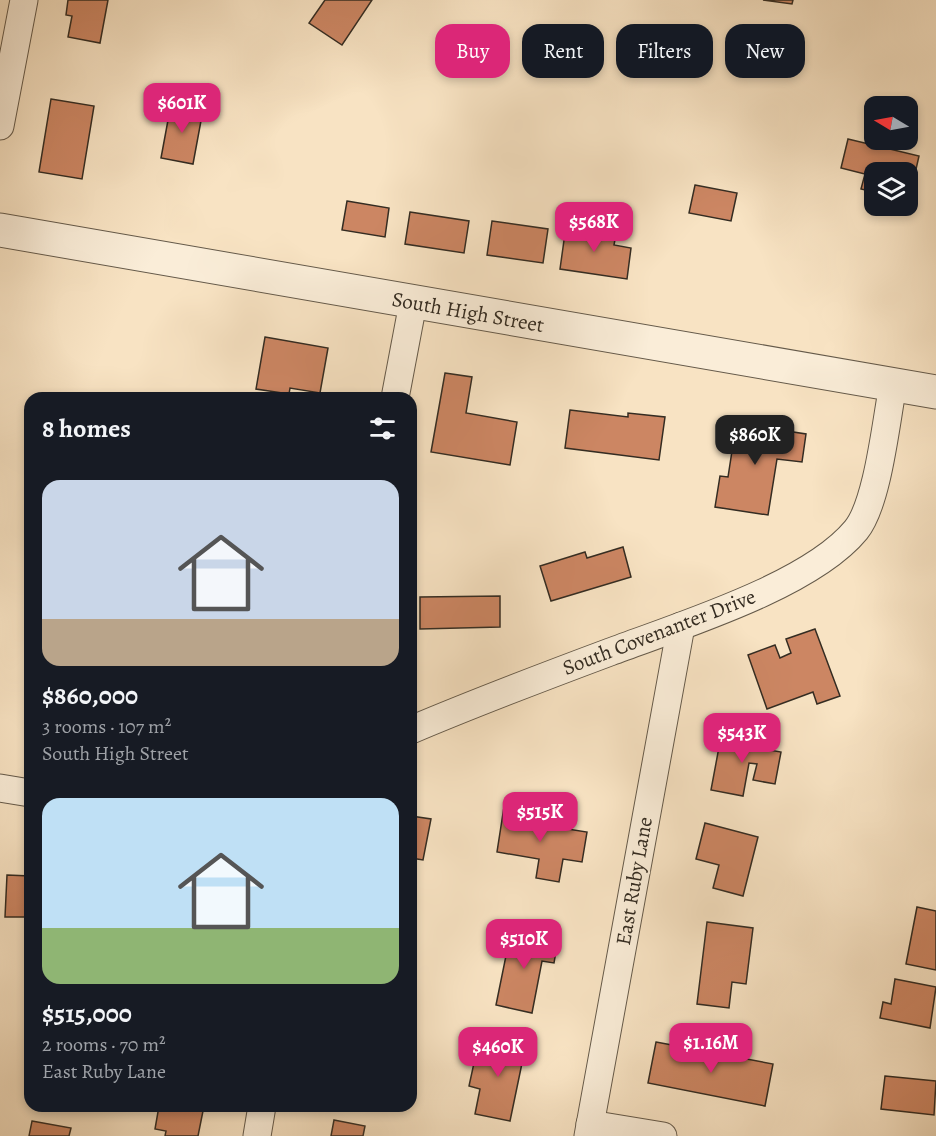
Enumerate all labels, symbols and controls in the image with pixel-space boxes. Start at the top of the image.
chip: Buy [435,24,510,78]
chip: Rent [522,24,604,78]
chip: Filters [616,24,713,78]
chip: New [725,24,805,78]
pin: $601K [140,83,224,134]
text: $601K [157,89,207,116]
north arrow [864,96,918,150]
map controls [864,96,918,216]
button: layers [864,162,918,216]
pin: $568K [552,202,636,253]
text: $568K [569,208,619,235]
street label: South High Street [390,285,546,339]
text: 8 homes [42,411,131,446]
icon: filters [366,412,399,445]
pin: $860K [713,415,797,466]
text: $860K [729,421,781,448]
icon: home [167,519,275,627]
street label: South Covenanter Drive [558,582,760,682]
text: $860,000 [42,678,138,713]
text: 3 rooms · 107 m² [42,713,171,740]
pin: $543K [700,713,784,764]
text: $543K [718,719,767,746]
text: South High Street [42,740,189,767]
pin: $515K [498,792,582,843]
text: $515K [517,798,563,825]
street label: East Ruby Lane [609,815,659,947]
icon: home [167,837,275,945]
pin: $510K [482,919,566,970]
text: $510K [500,925,548,952]
text: $515,000 [42,996,132,1031]
pin: $1.16M [662,1023,760,1074]
pin: $460K [456,1027,540,1078]
text: $1.16M [683,1029,739,1056]
text: 2 rooms · 70 m² [42,1031,166,1058]
text: $460K [472,1033,524,1060]
text: East Ruby Lane [42,1058,166,1085]

